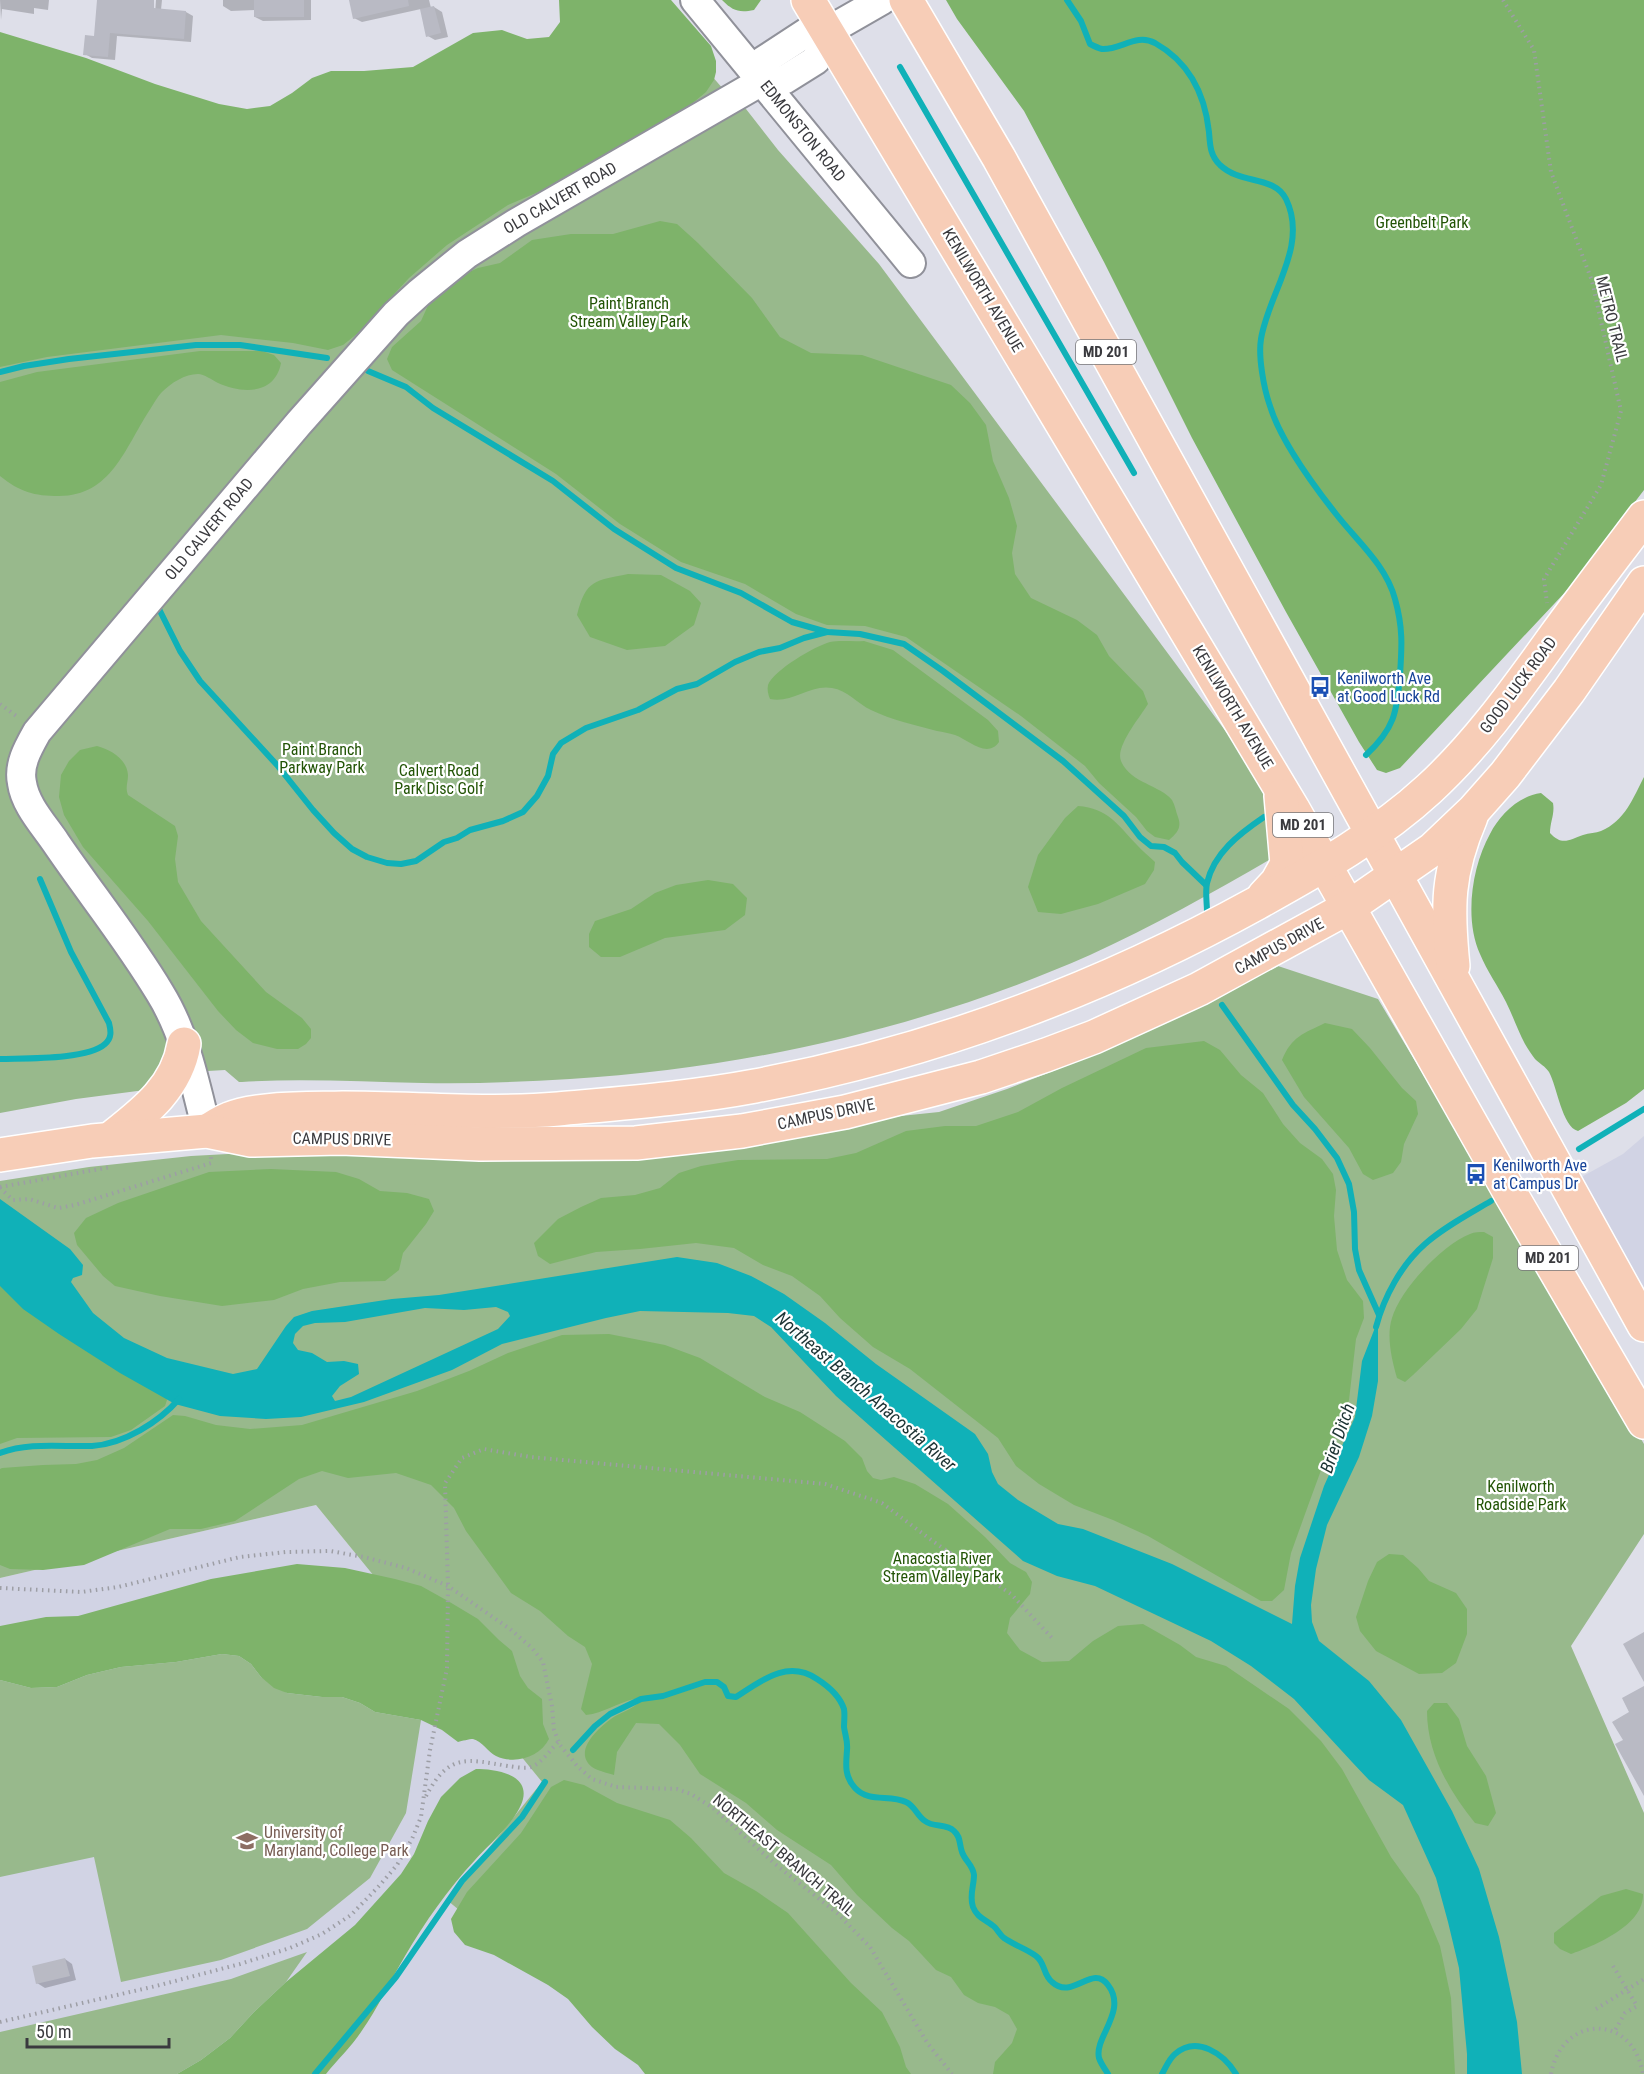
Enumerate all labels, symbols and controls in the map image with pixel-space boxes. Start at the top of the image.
street label: EDMONSTON ROAD [756,77,850,185]
street label: OLD CALVERT ROAD [500,158,620,238]
park label: Greenbelt Park [1376,213,1469,232]
street label: KENILWORTH AVENUE [939,225,1027,355]
street label: METRO TRAIL [1592,274,1632,364]
park label: Paint Branch Stream Valley Park [570,294,689,331]
road number: MD 201 [1076,340,1136,364]
street label: OLD CALVERT ROAD [161,474,257,584]
street label: GOOD LUCK ROAD [1476,633,1560,737]
street label: KENILWORTH AVENUE [1189,642,1277,772]
place label: Kenilworth Ave at Good Luck Rd [1337,669,1440,706]
bus stop icon: Kenilworth Ave at Good Luck Rd [1308,675,1332,699]
park label: Paint Branch Parkway Park [279,740,365,777]
park label: Calvert Road Park Disc Golf [394,761,484,798]
road number: MD 201 [1273,813,1333,837]
street label: CAMPUS DRIVE [1231,914,1327,978]
street label: CAMPUS DRIVE [776,1094,876,1134]
street label: CAMPUS DRIVE [292,1129,392,1149]
place label: Kenilworth Ave at Campus Dr [1493,1156,1587,1193]
bus stop icon: Kenilworth Ave at Campus Dr [1464,1162,1488,1186]
road number: MD 201 [1518,1246,1578,1270]
water label: Northeast Branch Anacostia River [772,1307,961,1475]
water label: Brier Ditch [1315,1400,1359,1476]
park label: Kenilworth Roadside Park [1476,1477,1567,1514]
park label: Anacostia River Stream Valley Park [883,1549,1002,1586]
street label: NORTHEAST BRANCH TRAIL [709,1790,859,1920]
place label: University of Maryland, College Park [264,1823,410,1860]
school or university icon: University of Maryland, College Park [235,1829,259,1853]
scale bar [27,2011,170,2049]
text: 50 m [36,2021,71,2042]

